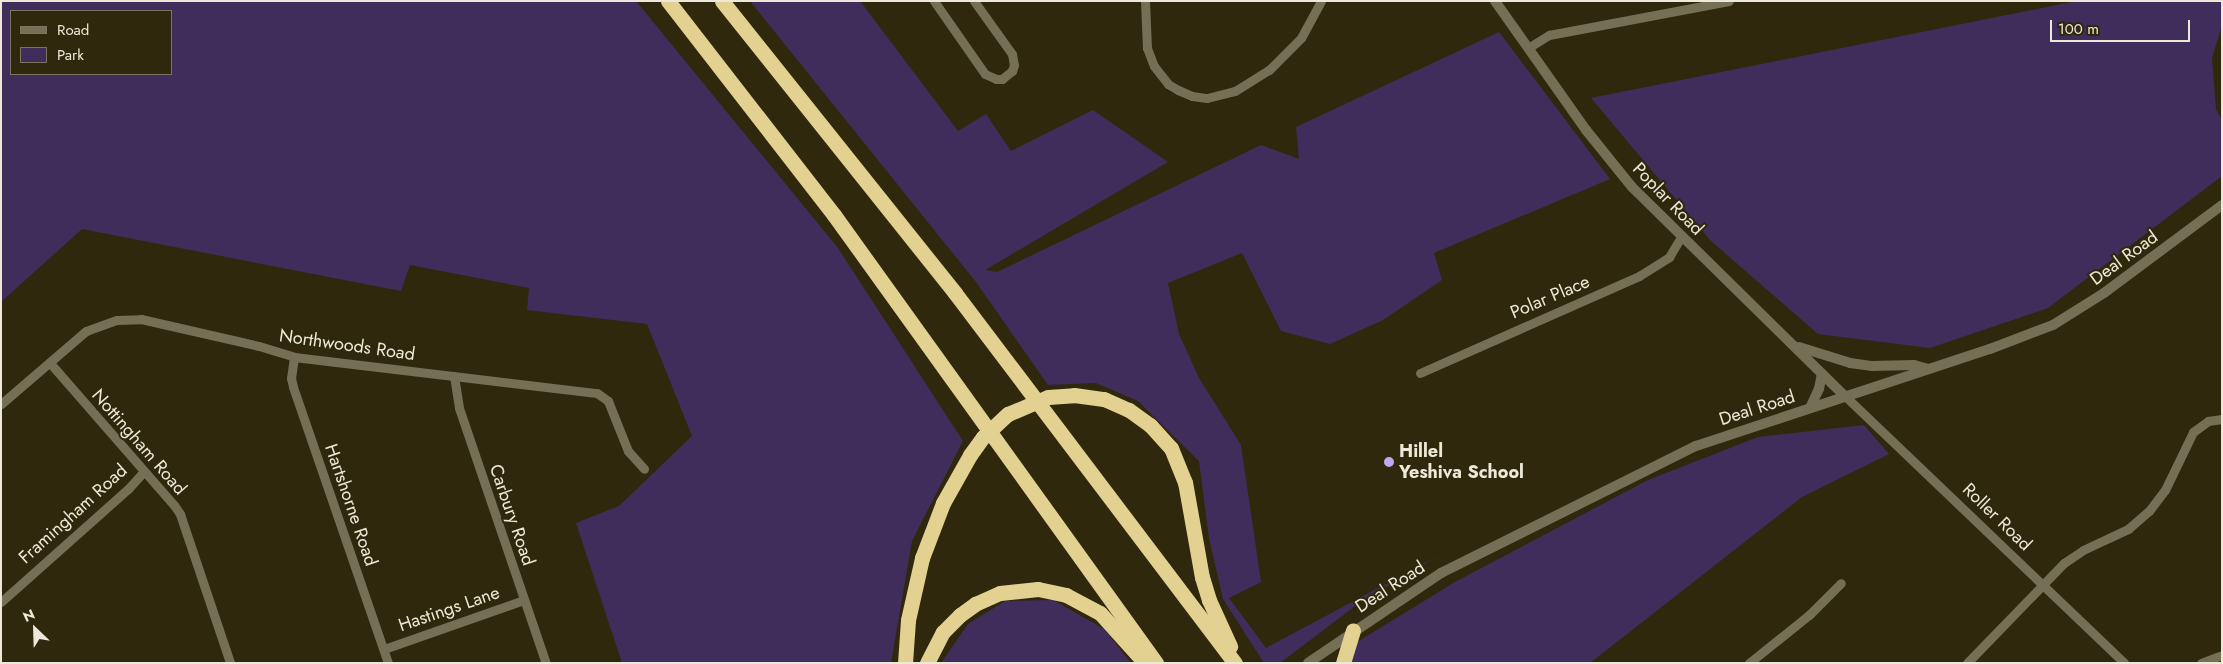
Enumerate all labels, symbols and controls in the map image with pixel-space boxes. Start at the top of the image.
legend [10,10,172,75]
scale bar [2053,10,2193,42]
text: 100 m [2058,18,2099,40]
text: Road [57,19,89,41]
text: Park [57,44,84,66]
street label: Poplar Road [1628,158,1708,240]
street label: Deal Road [2086,226,2162,290]
street label: Polar Place [1507,271,1593,323]
street label: Northwoods Road [278,325,416,365]
street label: Nottingham Road [87,385,191,499]
street label: Deal Road [1716,386,1798,430]
street label: Hartshorne Road [320,441,382,569]
place label: Hillel Yeshiva School [1399,441,1524,484]
marker: Hillel Yeshiva School [1383,456,1395,468]
street label: Framingham Road [14,460,132,568]
street label: Carbury Road [485,461,539,569]
street label: Roller Road [1958,479,2036,555]
street label: Deal Road [1351,557,1429,617]
street label: Hastings Lane [396,582,502,636]
north arrow [10,604,60,654]
text: N [20,604,38,627]

